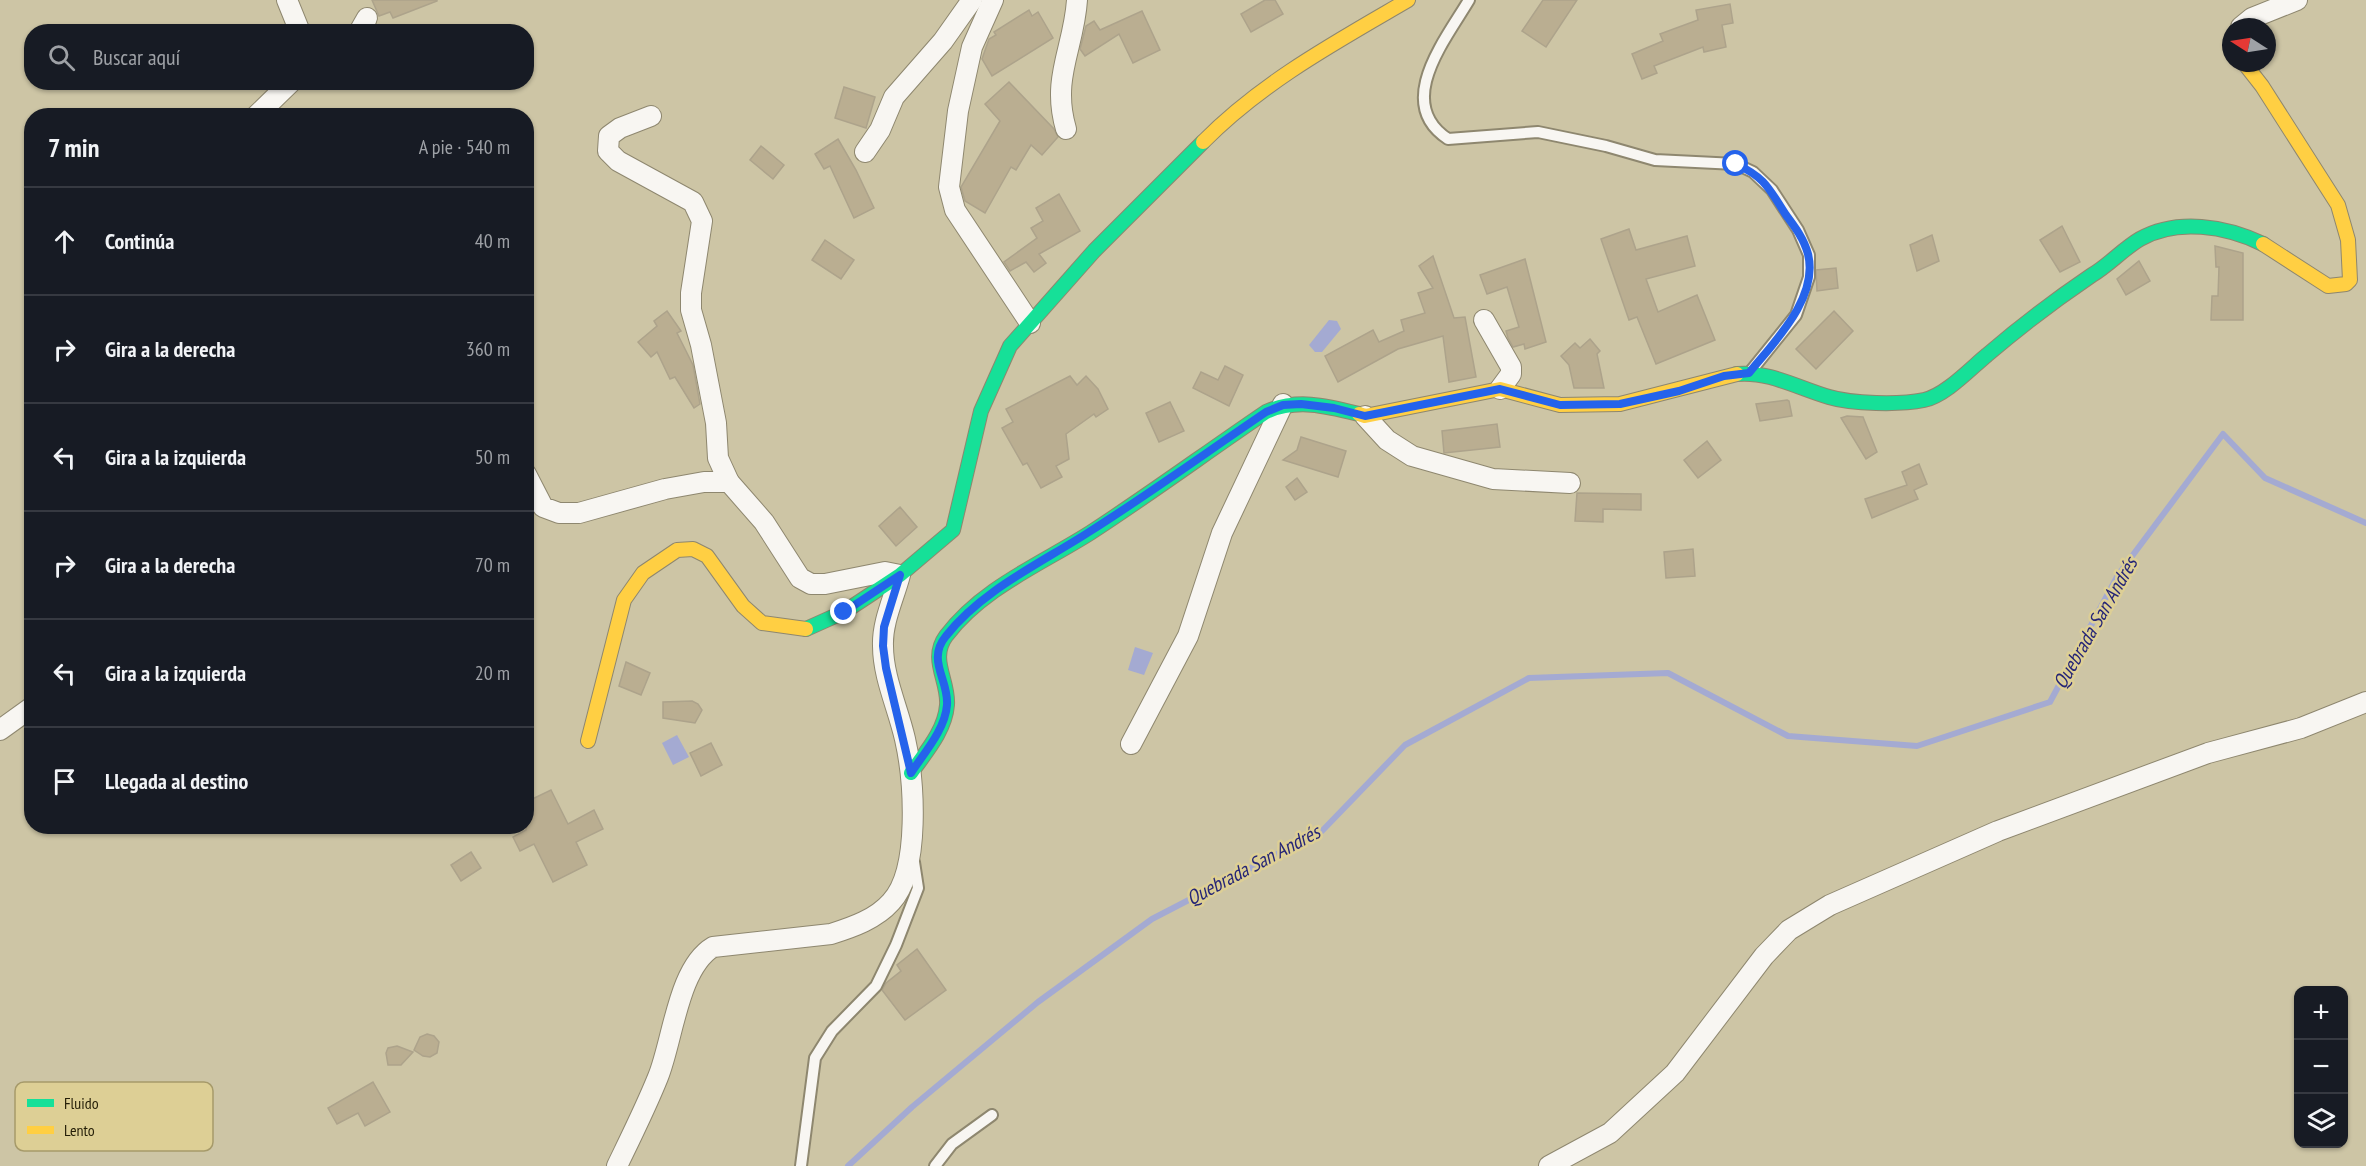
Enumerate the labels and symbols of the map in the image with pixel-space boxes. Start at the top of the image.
north arrow [2222,18,2276,72]
route start [1722,150,1748,176]
water label: Quebrada San Andrés [2047,551,2144,693]
route end [830,598,856,624]
water label: Quebrada San Andrés [1182,818,1326,911]
legend [15,1082,213,1151]
text: Fluido [64,1093,99,1113]
text: Lento [64,1120,95,1140]

